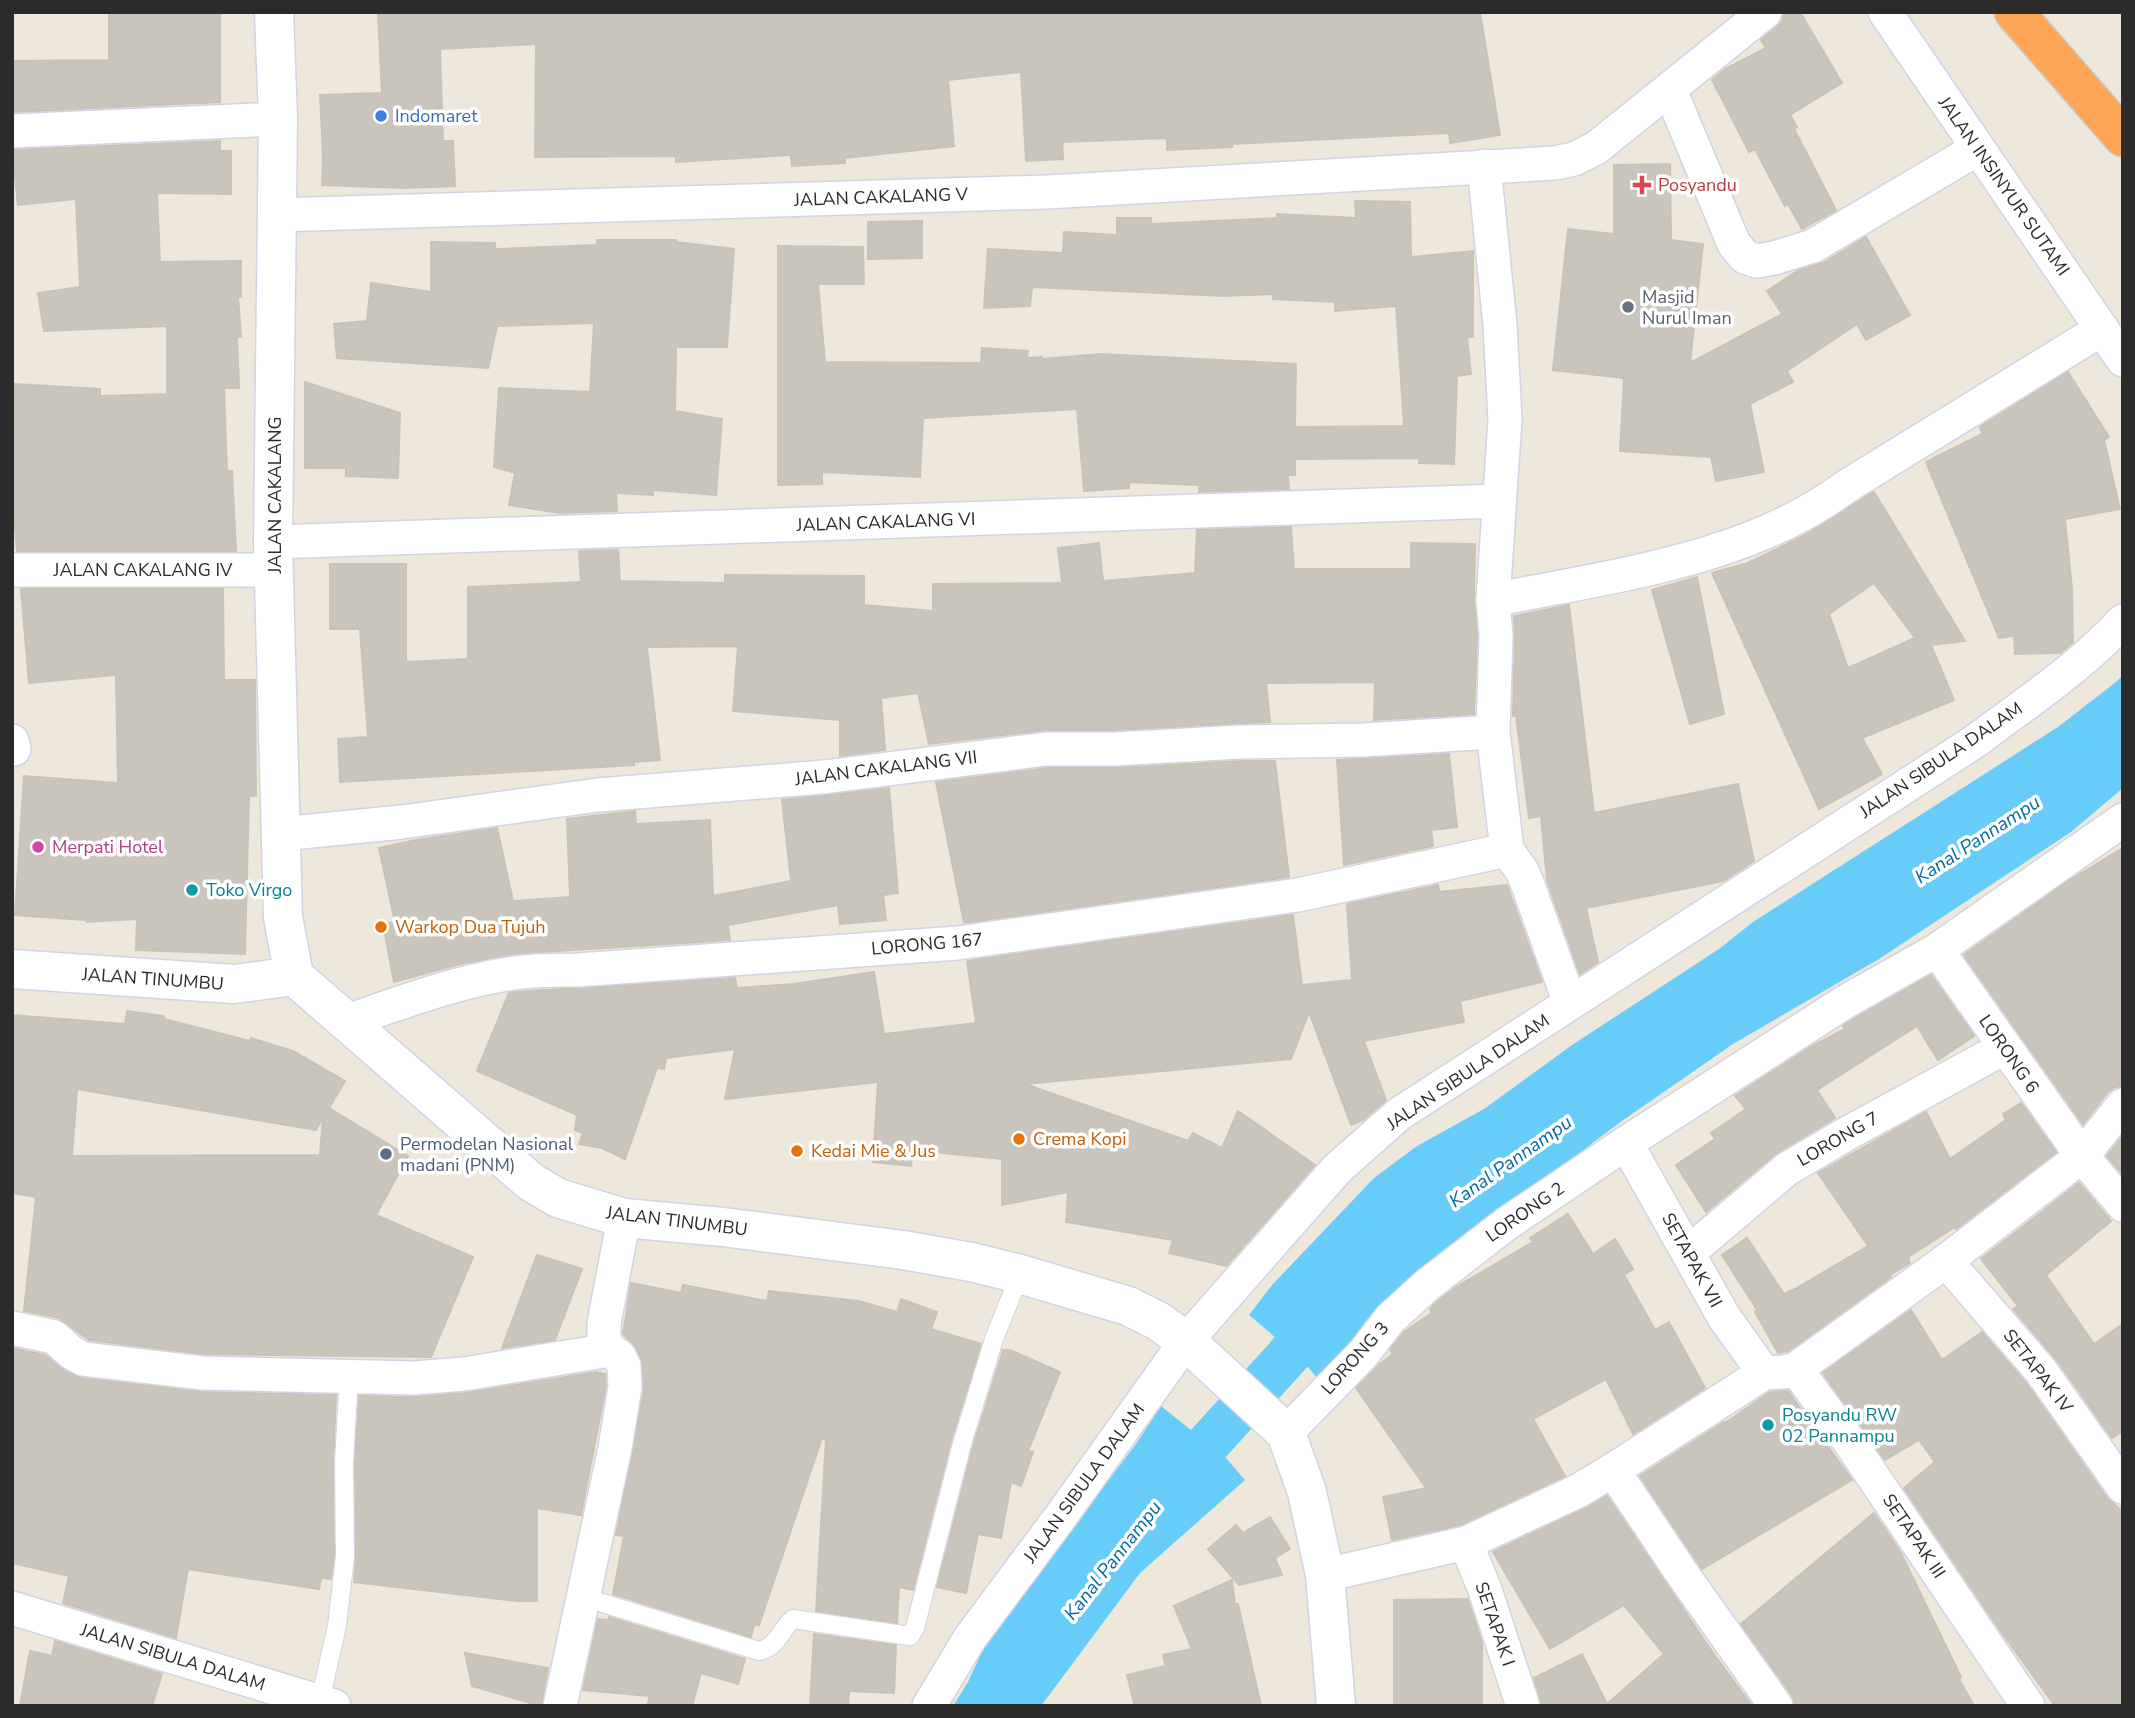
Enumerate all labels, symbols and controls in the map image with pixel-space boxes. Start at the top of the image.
street label: JALAN INSINYUR SUTAMI [1932,91,2075,280]
place label: Indomaret [395,104,478,128]
marker: Indomaret [373,108,389,124]
place label: Posyandu [1658,173,1737,197]
marker: Posyandu [1632,175,1652,195]
street label: JALAN CAKALANG V [793,182,969,212]
place label: Masjid Nurul Iman [1642,285,1732,330]
marker: Masjid Nurul Iman [1620,299,1636,315]
street label: JALAN CAKALANG [263,416,287,575]
street label: JALAN CAKALANG VI [795,507,976,537]
street label: JALAN CAKALANG IV [53,558,233,582]
street label: JALAN SIBULA DALAM [1854,696,2027,824]
street label: JALAN CAKALANG VII [793,745,978,791]
water label: Kanal Pannampu [1910,790,2045,890]
place label: Merpati Hotel [52,835,164,859]
marker: Merpati Hotel [30,839,46,855]
place label: Toko Virgo [206,878,292,902]
marker: Toko Virgo [184,882,200,898]
place label: Warkop Dua Tujuh [395,915,546,939]
marker: Warkop Dua Tujuh [373,919,389,935]
street label: LORONG 167 [870,927,984,961]
street label: JALAN TINUMBU [80,962,225,996]
street label: JALAN SIBULA DALAM [1381,1008,1554,1136]
street label: LORONG 6 [1973,1010,2045,1098]
street label: LORONG 7 [1793,1106,1883,1172]
water label: Kanal Pannampu [1444,1110,1577,1214]
place label: Crema Kopi [1033,1127,1126,1151]
marker: Crema Kopi [1011,1131,1027,1147]
place label: Permodelan Nasional madani (PNM) [400,1132,574,1177]
place label: Kedai Mie & Jus [811,1139,936,1163]
marker: Kedai Mie & Jus [789,1143,805,1159]
marker: Permodelan Nasional madani (PNM) [378,1146,394,1162]
street label: LORONG 2 [1481,1176,1569,1248]
street label: JALAN TINUMBU [604,1200,749,1242]
street label: SETAPAK VII [1656,1208,1728,1312]
street label: LORONG 3 [1316,1316,1394,1400]
street label: SETAPAK IV [1998,1324,2079,1418]
street label: JALAN SIBULA DALAM [1017,1398,1150,1568]
place label: Posyandu RW 02 Pannampu [1782,1403,1897,1448]
marker: Posyandu RW 02 Pannampu [1760,1417,1776,1433]
street label: SETAPAK III [1877,1489,1951,1583]
water label: Kanal Pannampu [1058,1496,1168,1626]
street label: SETAPAK I [1469,1579,1521,1669]
street label: JALAN SIBULA DALAM [77,1617,268,1697]

